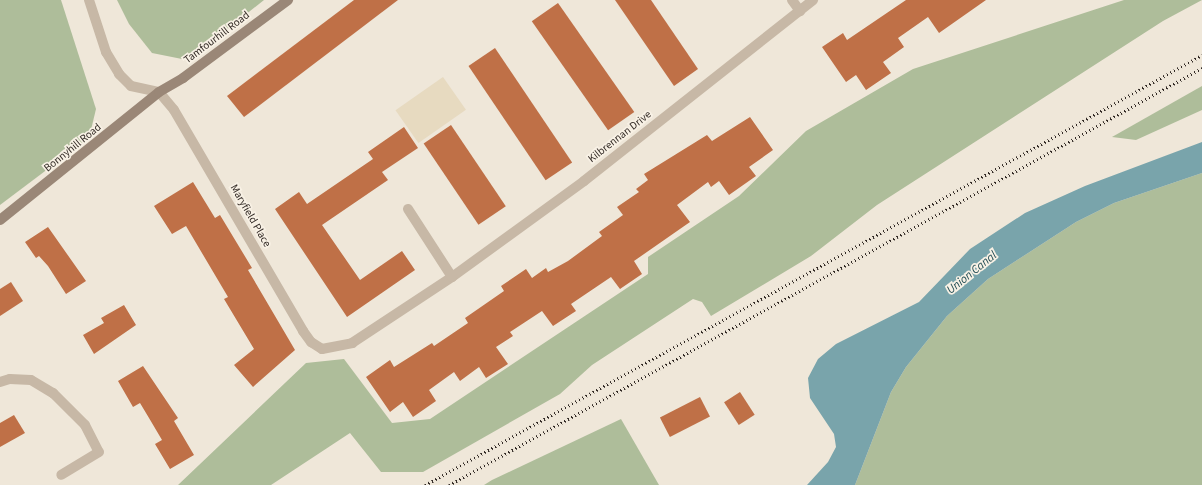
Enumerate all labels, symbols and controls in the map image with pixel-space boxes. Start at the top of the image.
street label: Tamfourhill Road [182,9,252,67]
street label: Kilbrennan Drive [586,108,654,166]
street label: Bonnyhill Road [42,121,104,175]
street label: Maryfield Place [227,182,273,250]
water label: Union Canal [944,248,1000,298]

